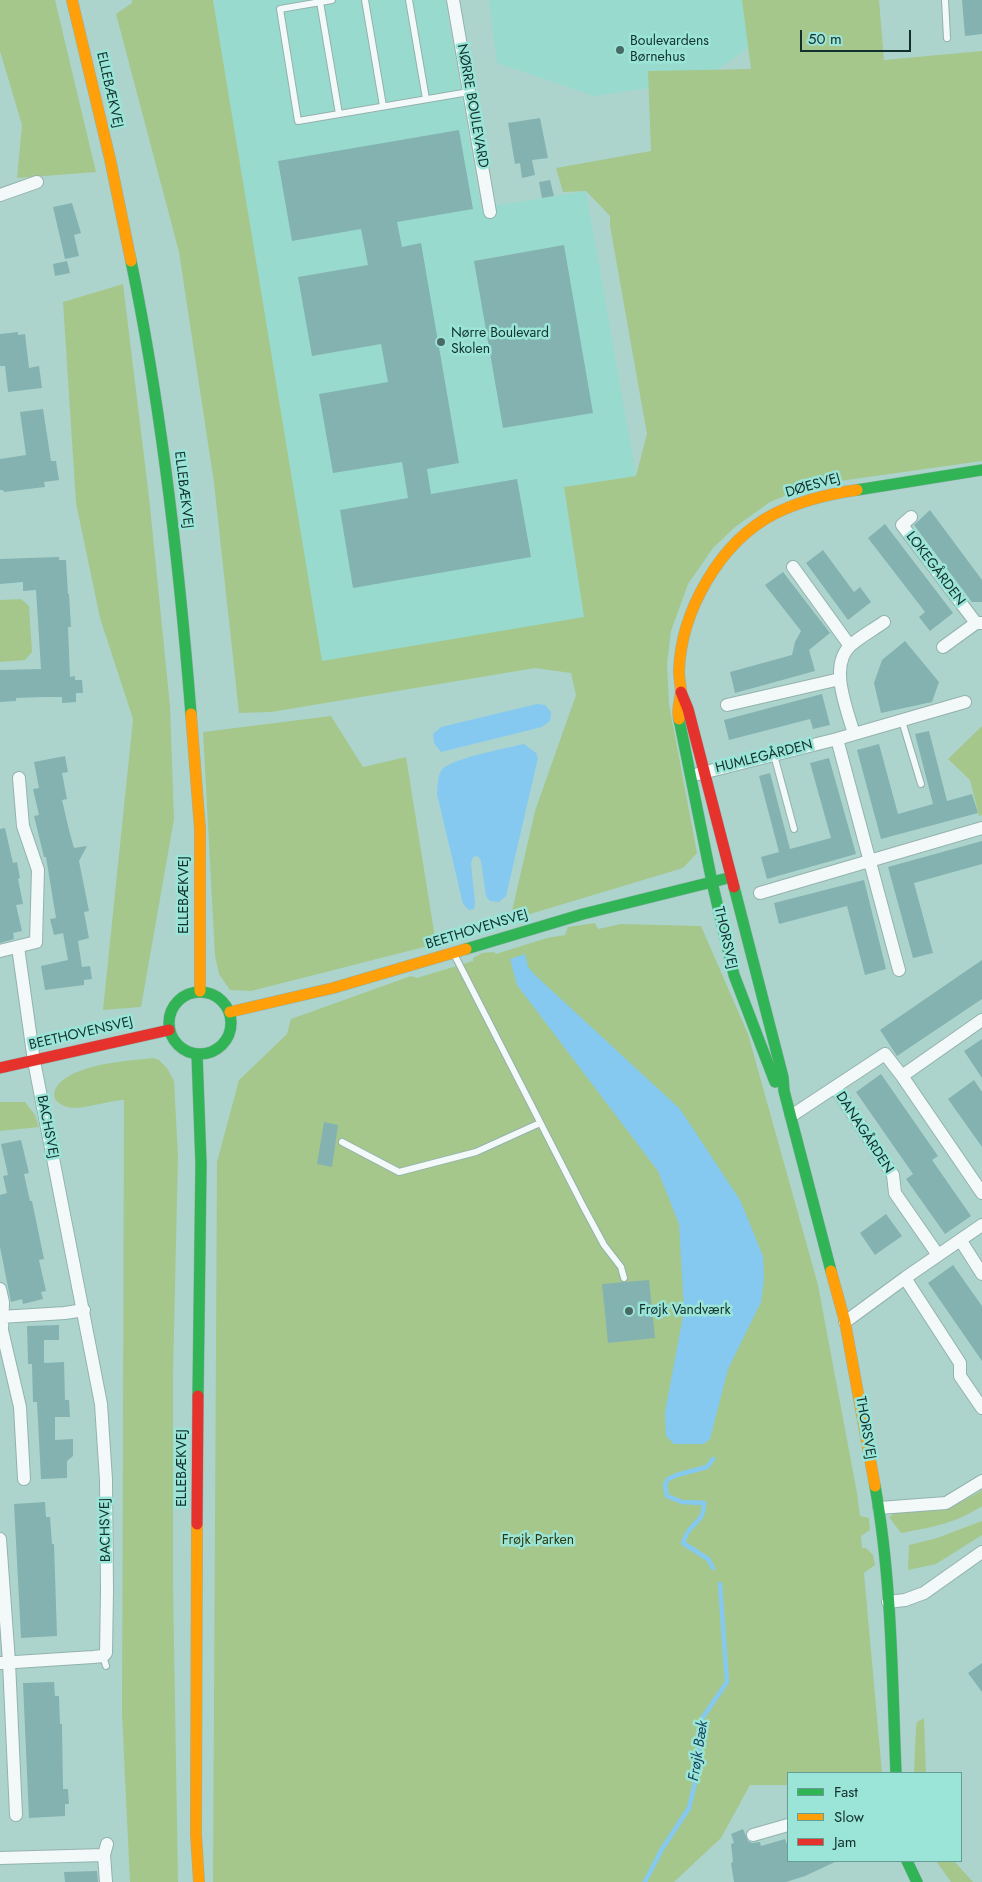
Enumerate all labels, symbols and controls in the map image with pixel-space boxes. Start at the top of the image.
scale bar [802,20,913,52]
text: 50 m [808,28,842,50]
place label: Boulevardens Børnehus [630,34,709,66]
street label: NØRRE BOULEVARD [453,43,491,169]
marker: Boulevardens Børnehus [614,44,626,56]
street label: ELLEBÆKVEJ [92,50,126,130]
place label: Nørre Boulevard Skolen [451,326,549,358]
marker: Nørre Boulevard Skolen [435,336,447,348]
street label: ELLEBÆKVEJ [170,450,196,530]
street label: DØESVEJ [784,470,842,502]
street label: LOKEGÅRDEN [902,529,968,609]
street label: HUMLEGÅRDEN [714,737,814,777]
street label: ELLEBÆKVEJ [177,856,193,934]
street label: THORSVEJ [710,905,740,971]
street label: BEETHOVENSVEJ [424,906,530,954]
street label: BEETHOVENSVEJ [27,1014,135,1054]
street label: DANAGÅRDEN [831,1089,897,1177]
street label: BACHSVEJ [33,1094,61,1160]
place label: Frøjk Vandværk [639,1303,731,1319]
marker: Frøjk Vandværk [623,1305,635,1317]
street label: THORSVEJ [851,1395,879,1461]
street label: ELLEBÆKVEJ [175,1429,191,1507]
street label: BACHSVEJ [97,1498,115,1562]
park label: Frøjk Parken [502,1533,574,1549]
water label: Frøjk Bæk [685,1719,713,1783]
legend [787,1772,962,1862]
text: Fast [834,1781,858,1803]
text: Slow [834,1806,864,1828]
text: Jam [834,1831,857,1853]

